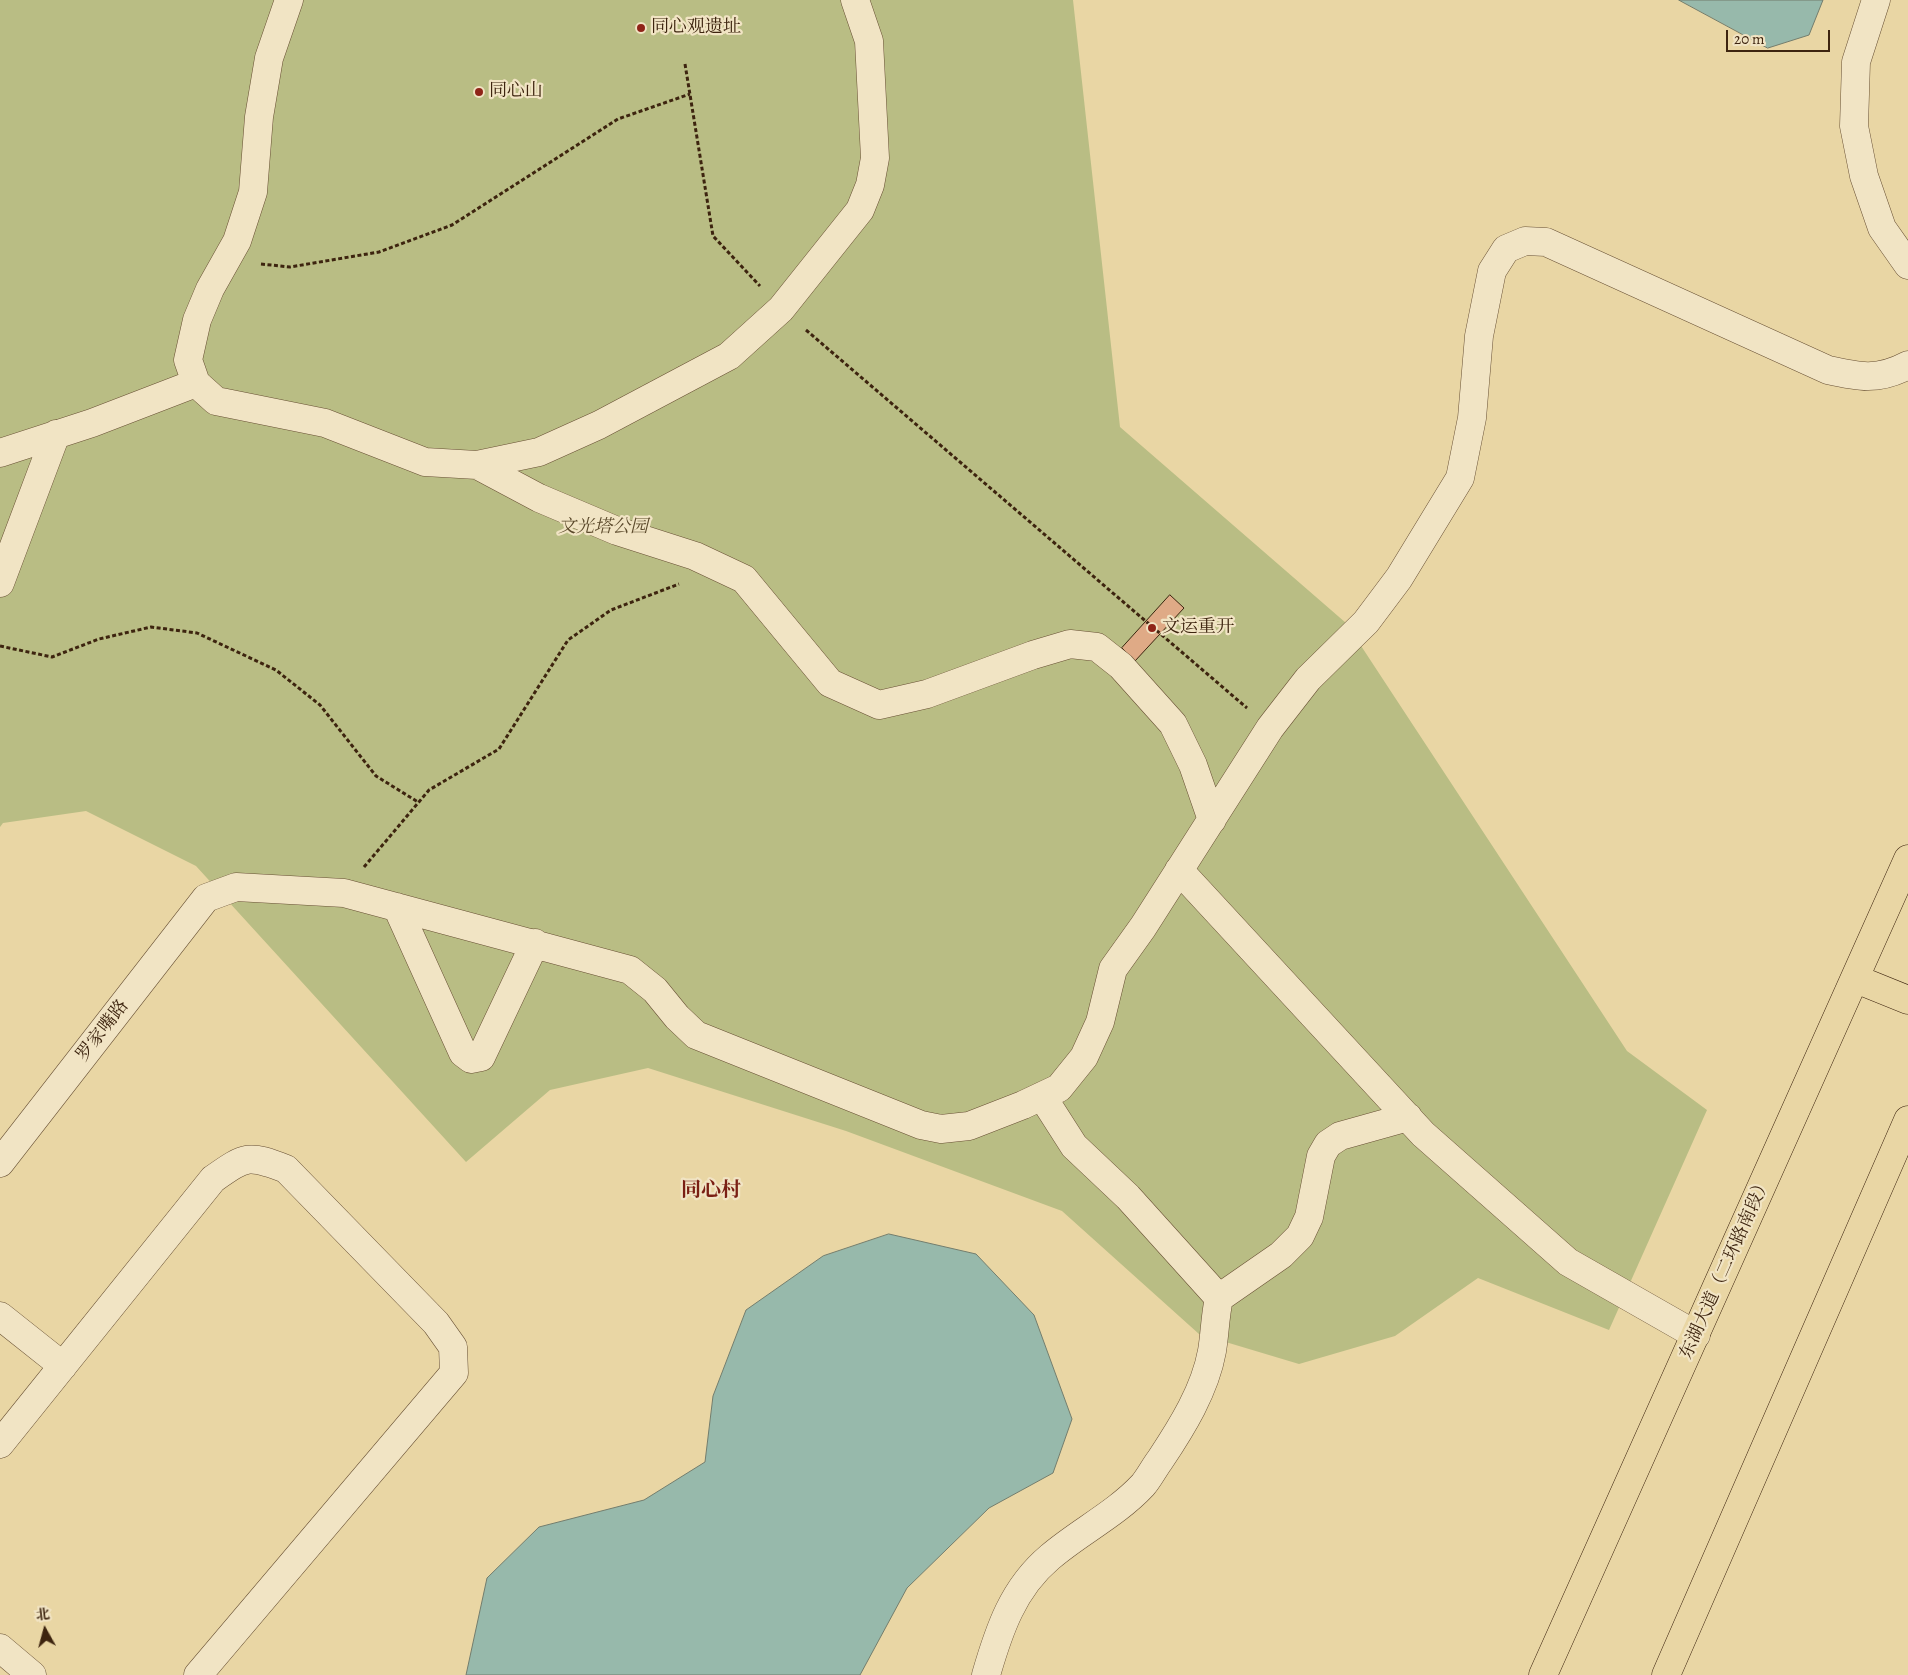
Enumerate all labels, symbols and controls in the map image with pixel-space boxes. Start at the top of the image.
place label: 同心观遗址 [651,17,741,39]
scale bar [1728,20,1832,52]
marker: 同心观遗址 [635,22,647,34]
text: 20 m [1734,29,1765,49]
place label: 同心山 [489,81,543,103]
marker: 同心山 [473,86,485,98]
park label: 文光塔公园 [558,517,648,539]
place label: 文运重开 [1162,617,1234,639]
marker: 文运重开 [1146,622,1158,634]
street label: 罗家嘴路 [72,996,134,1066]
street label: 东湖大道（二环路南段） [1676,1173,1776,1363]
district label: 同心村 [681,1179,741,1203]
text: 北 [35,1604,51,1625]
north arrow [20,1605,70,1655]

